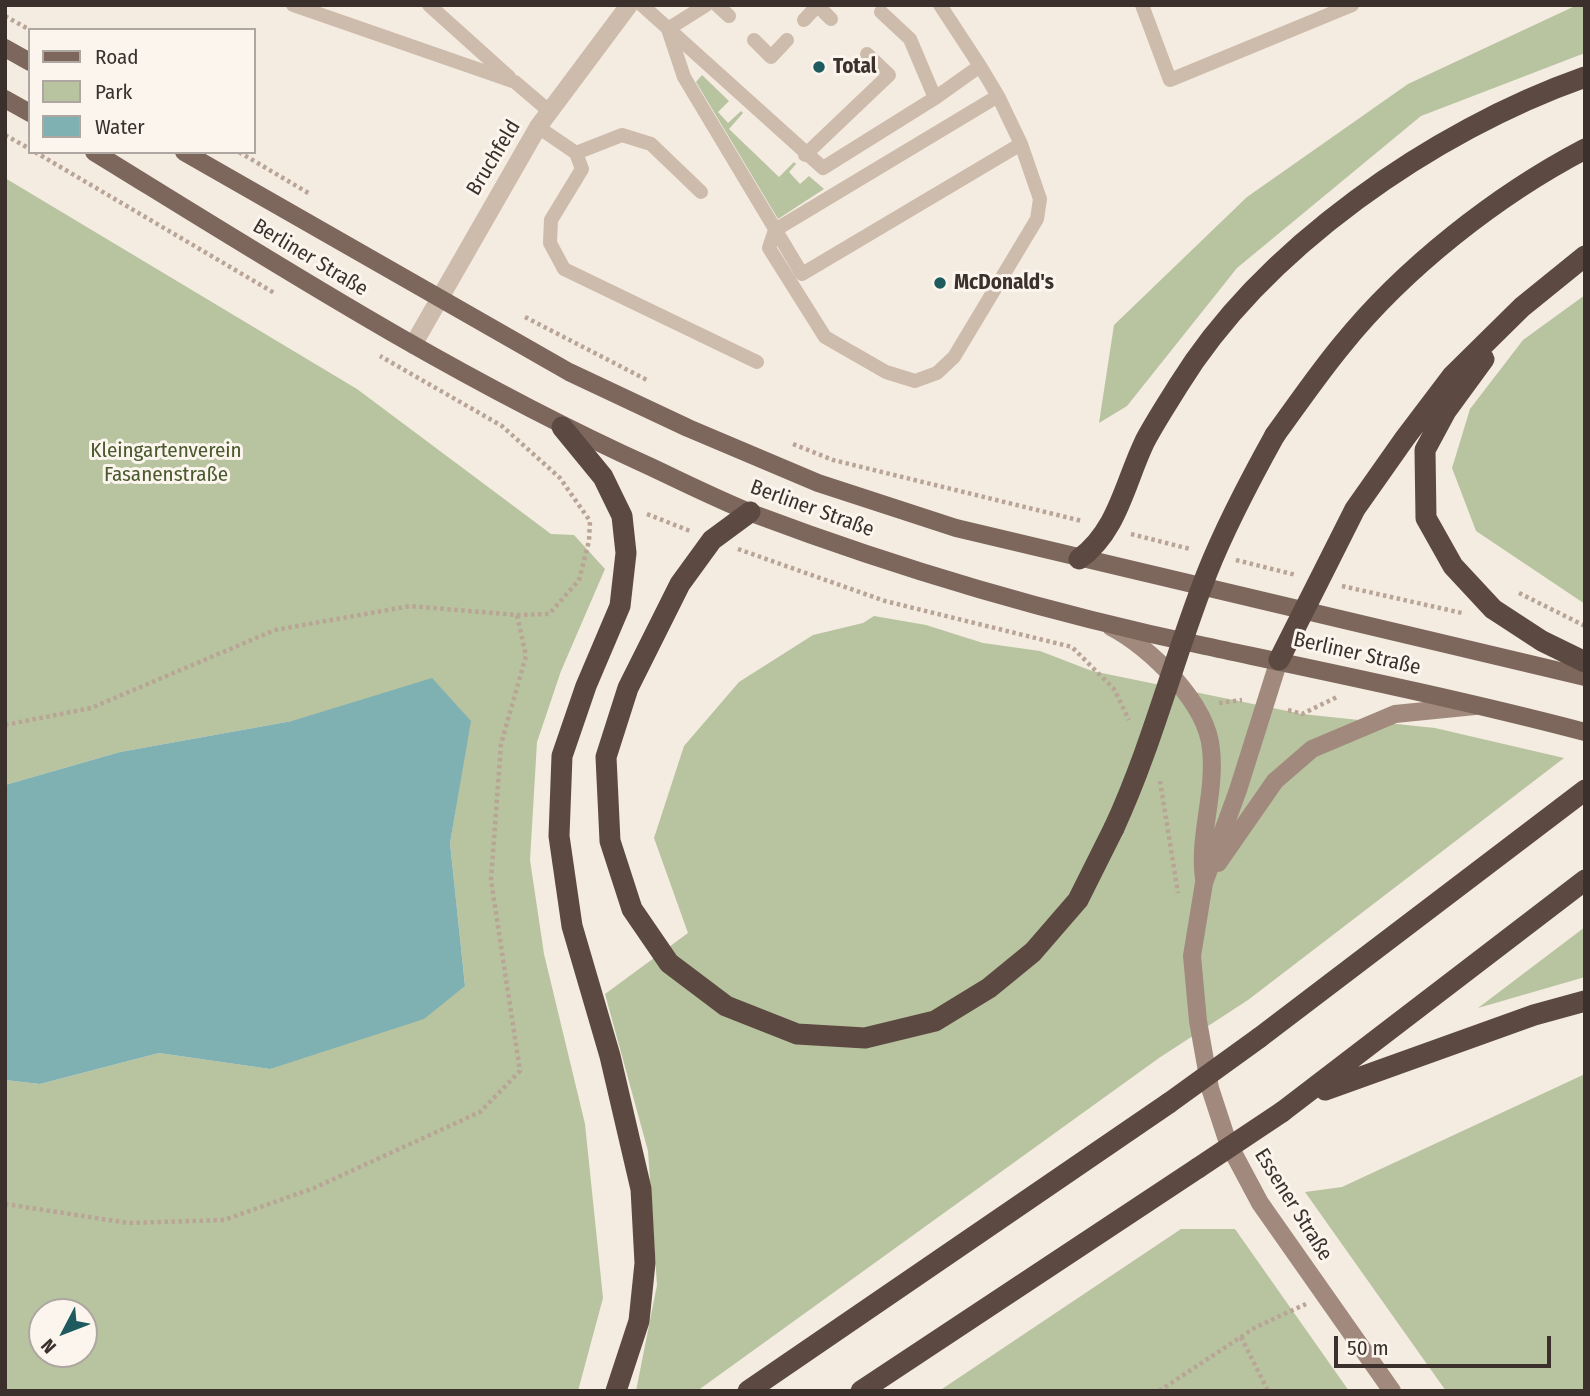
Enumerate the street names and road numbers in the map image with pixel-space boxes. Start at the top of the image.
street label: Bruchfeld [462,116,526,200]
street label: Berliner Straße [248,214,372,302]
street label: Berliner Straße [747,475,877,543]
street label: Berliner Straße [1291,627,1423,681]
street label: Essener Straße [1249,1144,1337,1266]

